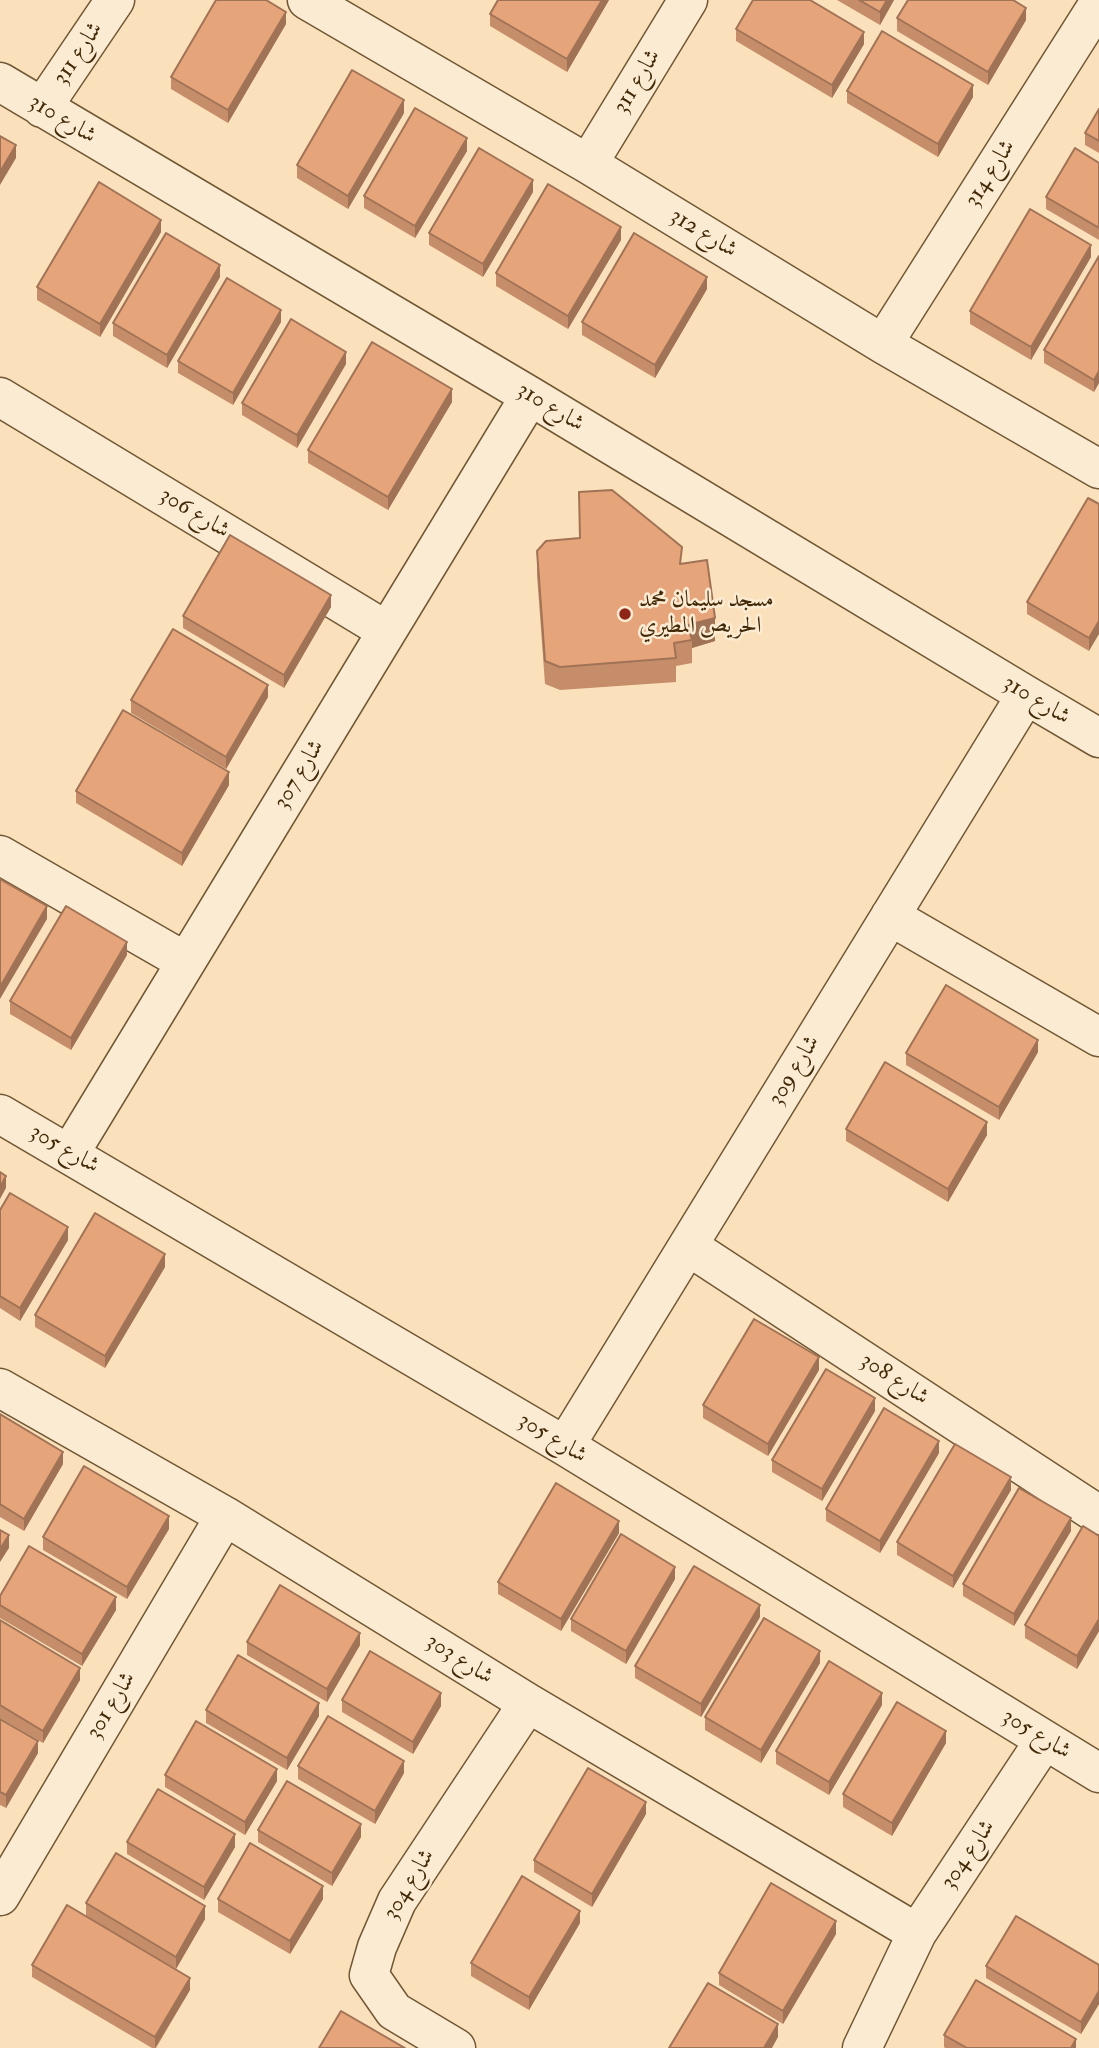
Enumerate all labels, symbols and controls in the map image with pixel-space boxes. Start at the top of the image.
street label: شارع 311 [48,17,110,91]
street label: شارع 311 [608,45,668,119]
street label: شارع 310 [23,89,101,151]
street label: شارع 314 [960,135,1022,213]
street label: شارع 312 [664,203,742,265]
street label: شارع 310 [511,377,589,439]
street label: شارع 306 [154,482,234,546]
place label: مسجد سليمان محمد الحريص المطيري [639,587,774,641]
marker: مسجد سليمان محمد الحريص المطيري [617,606,633,622]
street label: شارع 310 [997,670,1075,732]
street label: شارع 307 [269,735,331,815]
street label: شارع 309 [763,1031,827,1111]
street label: شارع 305 [24,1119,104,1181]
street label: شارع 308 [855,1348,933,1412]
street label: شارع 305 [513,1408,591,1470]
street label: شارع 303 [420,1629,498,1691]
street label: شارع 301 [81,1667,143,1745]
street label: شارع 305 [997,1704,1075,1766]
street label: شارع 304 [936,1815,1002,1895]
street label: شارع 304 [378,1845,442,1925]

